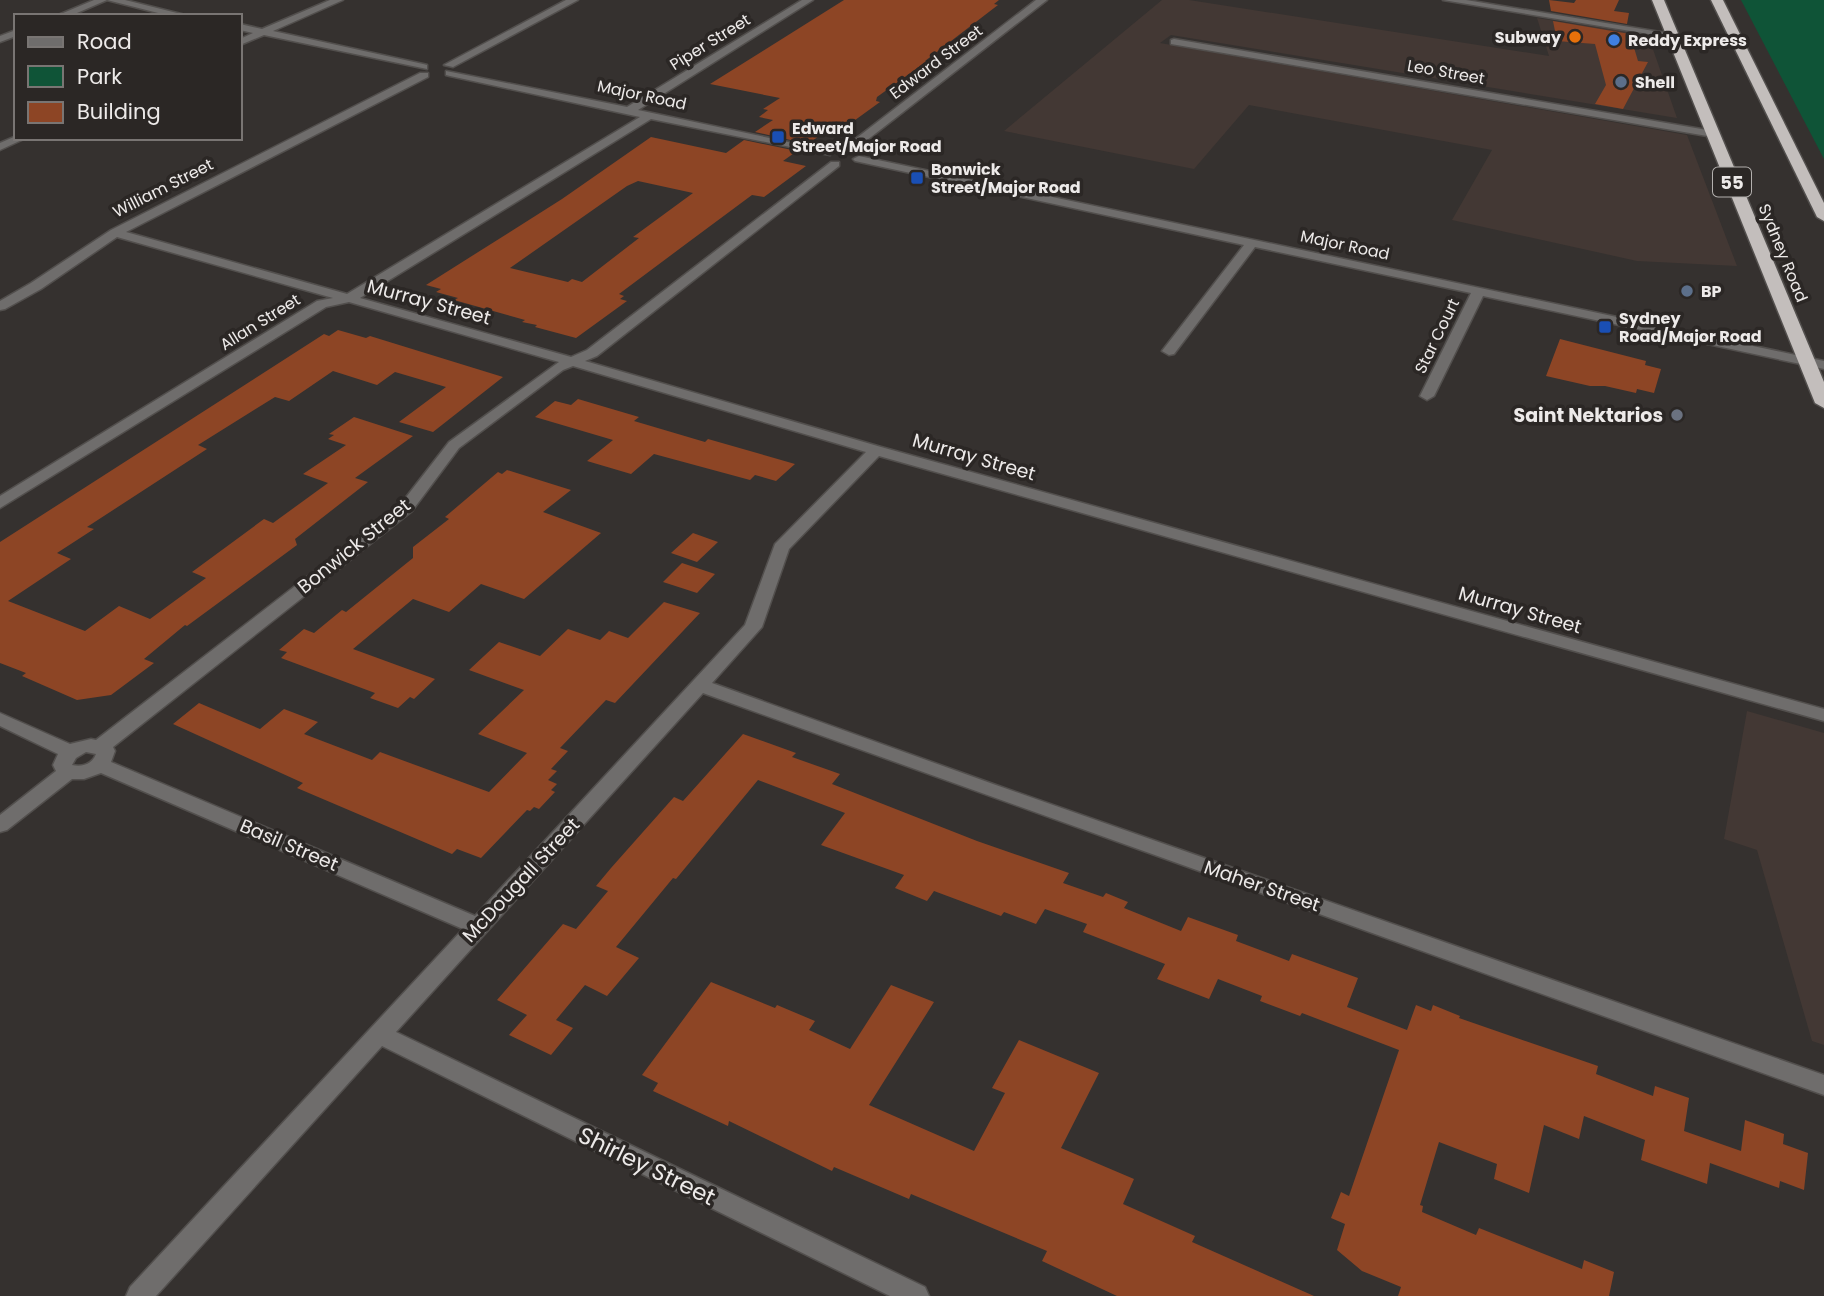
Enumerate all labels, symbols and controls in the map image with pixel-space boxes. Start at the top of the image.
street label: Piper Street [665,8,755,76]
legend [14,14,242,140]
street label: Edward Street [885,19,987,105]
place label: Subway [1495,26,1562,49]
text: Road [77,27,132,56]
marker: Subway [1567,29,1583,45]
place label: Reddy Express [1628,29,1747,52]
marker: Reddy Express [1606,32,1622,48]
street label: Leo Street [1405,54,1487,90]
text: Park [77,62,122,91]
place label: Shell [1635,71,1675,94]
street label: Major Road [595,74,689,116]
marker: Shell [1613,74,1629,90]
text: Building [77,97,161,126]
place label: Edward Street/Major Road [792,117,942,158]
marker: Edward Street/Major Road [770,129,786,145]
street label: William Street [109,153,217,223]
place label: Bonwick Street/Major Road [931,158,1081,199]
road number: 55 [1713,168,1751,196]
marker: Bonwick Street/Major Road [909,170,925,186]
street label: Sydney Road [1753,200,1813,306]
street label: Major Road [1298,224,1392,266]
street label: Murray Street [364,273,494,331]
place label: BP [1701,280,1722,303]
marker: BP [1679,283,1695,299]
street label: Allan Street [215,288,305,356]
street label: Star Court [1409,294,1465,377]
place label: Sydney Road/Major Road [1619,307,1762,348]
marker: Sydney Road/Major Road [1597,319,1613,335]
place label: Saint Nektarios [1513,402,1663,429]
marker: Saint Nektarios [1669,407,1685,423]
street label: Murray Street [909,427,1039,487]
street label: Bonwick Street [292,492,416,600]
street label: Murray Street [1455,580,1585,640]
street label: Basil Street [236,812,342,878]
street label: McDougall Street [456,812,586,948]
street label: Maher Street [1200,854,1324,918]
street label: Shirley Street [573,1119,721,1213]

